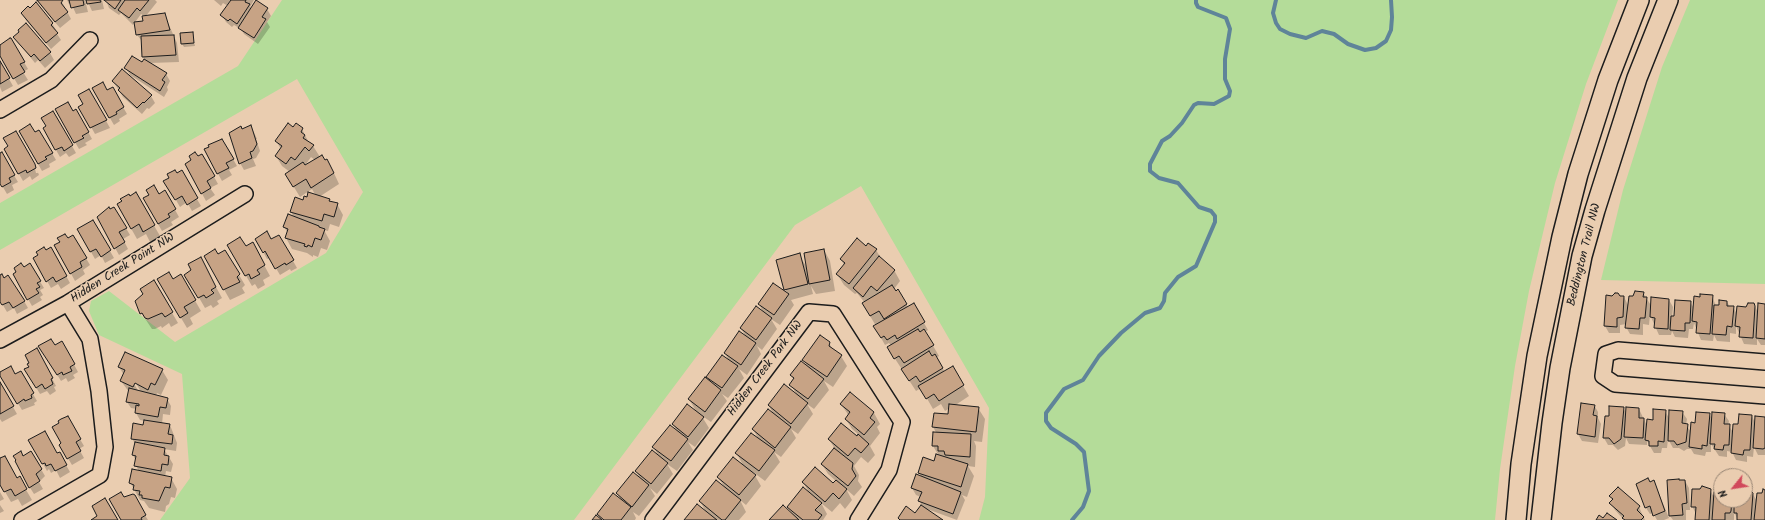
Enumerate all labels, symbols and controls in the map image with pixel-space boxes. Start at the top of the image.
street label: Beddington Trail NW [1565,202,1605,308]
street label: Hidden Creek Point NW [68,231,178,307]
street label: Hidden Creek Park NW [725,318,807,420]
north arrow [1713,468,1753,508]
text: N [1714,486,1733,501]

